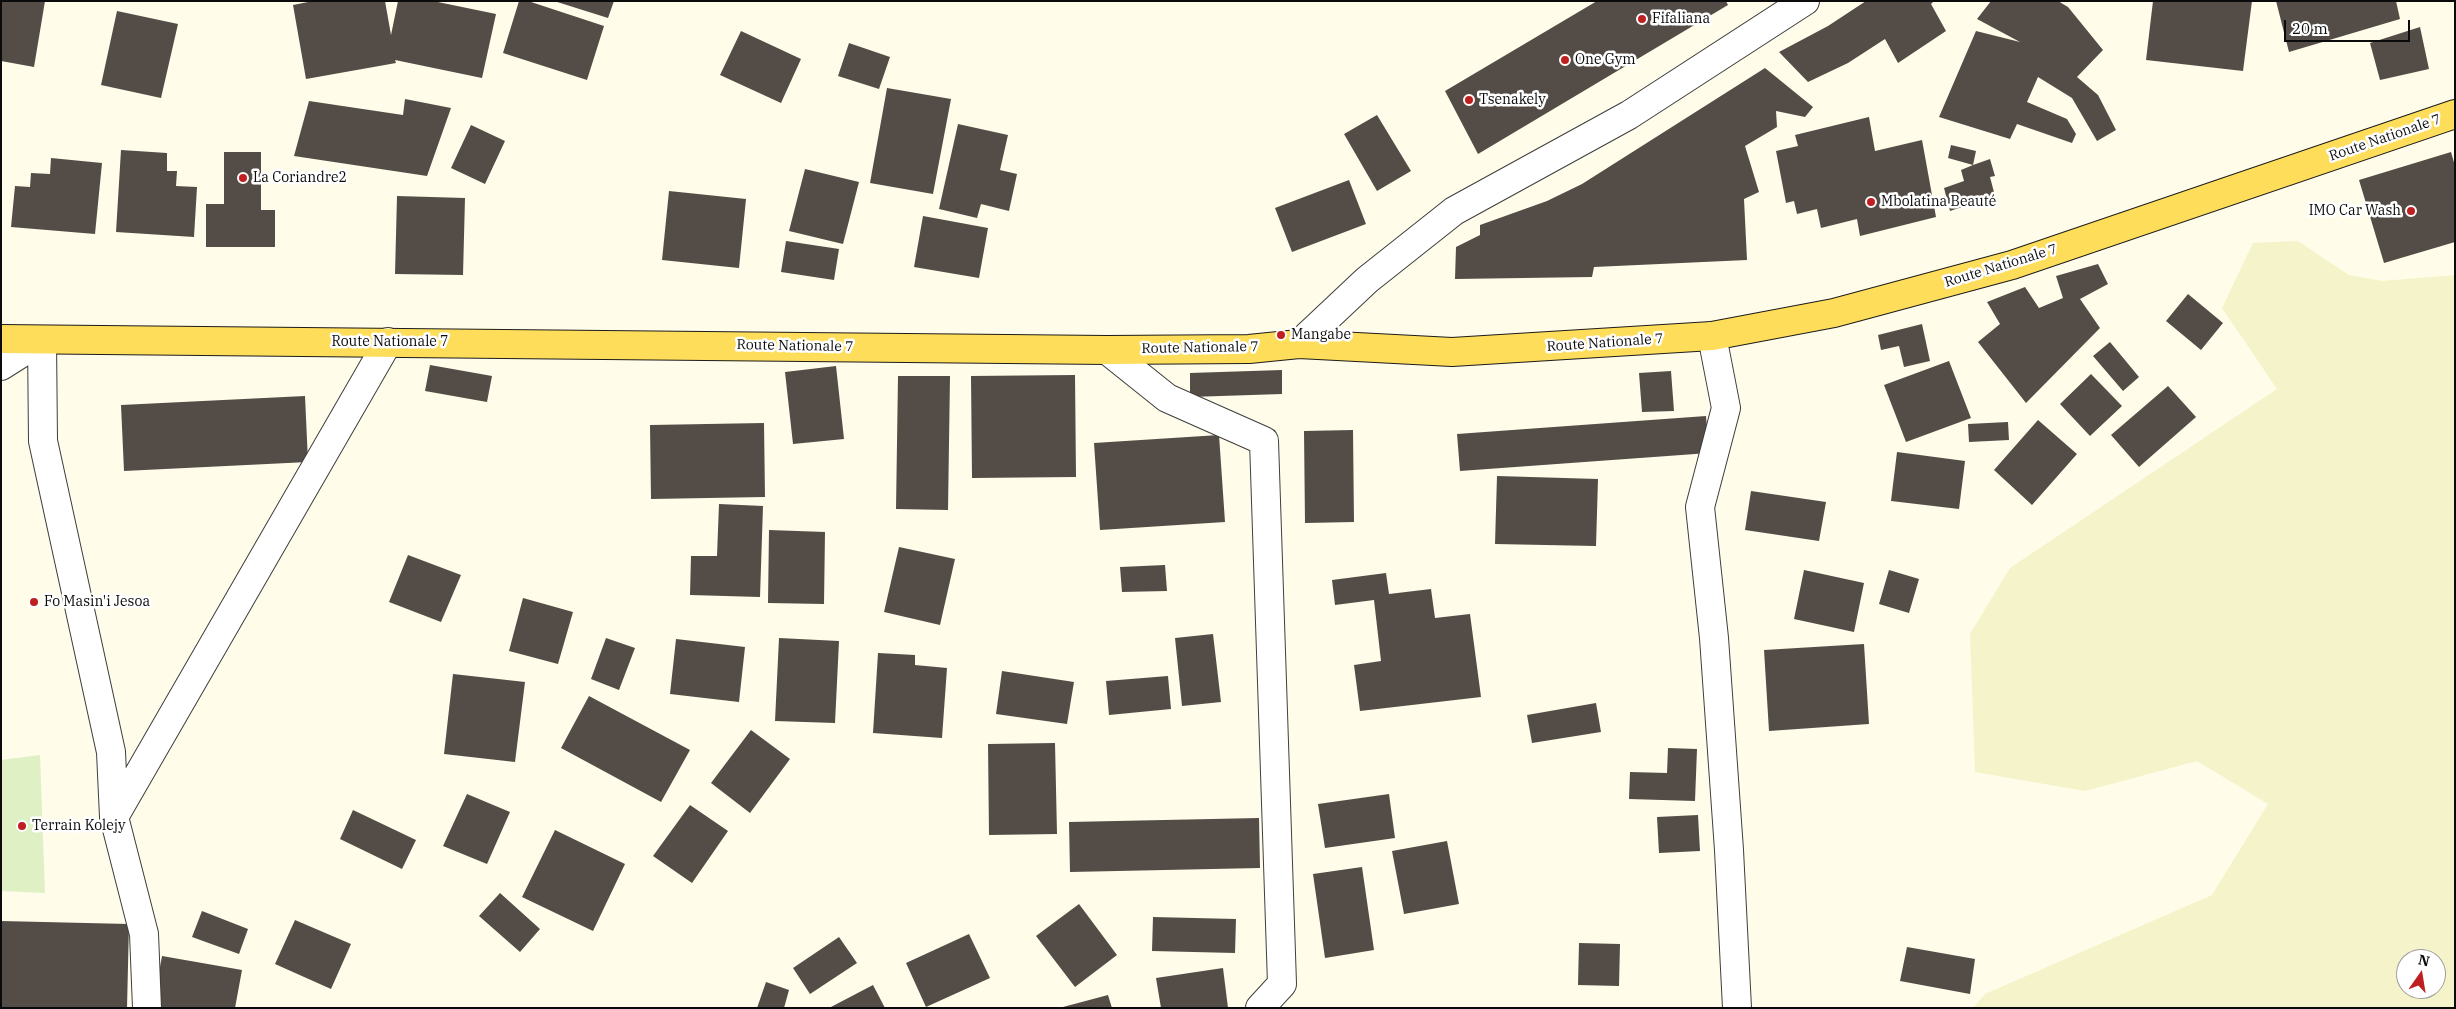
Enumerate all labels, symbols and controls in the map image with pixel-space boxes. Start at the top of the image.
scale bar [2286,10,2412,42]
place label: Fifaliana [1652,11,1710,27]
marker: Fifaliana [1636,13,1648,25]
text: 20 m [2292,19,2328,38]
place label: One Gym [1575,52,1636,68]
marker: One Gym [1559,54,1571,66]
place label: Tsenakely [1479,92,1546,108]
marker: Tsenakely [1463,94,1475,106]
street label: Route Nationale 7 [2327,111,2443,165]
place label: La Coriandre2 [253,170,347,186]
marker: La Coriandre2 [237,172,249,184]
place label: Mbolatina Beauté [1881,194,1996,210]
marker: Mbolatina Beauté [1865,196,1877,208]
place label: IMO Car Wash [2309,203,2401,219]
marker: IMO Car Wash [2405,205,2417,217]
street label: Route Nationale 7 [1943,241,2059,291]
place label: Mangabe [1291,327,1351,343]
marker: Mangabe [1275,329,1287,341]
street label: Route Nationale 7 [1546,331,1664,355]
street label: Route Nationale 7 [332,334,448,350]
street label: Route Nationale 7 [736,337,854,355]
street label: Route Nationale 7 [1141,339,1259,357]
place label: Fo Masin'i Jesoa [44,594,150,610]
marker: Fo Masin'i Jesoa [28,596,40,608]
place label: Terrain Kolejy [32,818,126,834]
marker: Terrain Kolejy [16,820,28,832]
north arrow [2396,949,2446,999]
text: N [2417,950,2432,970]

